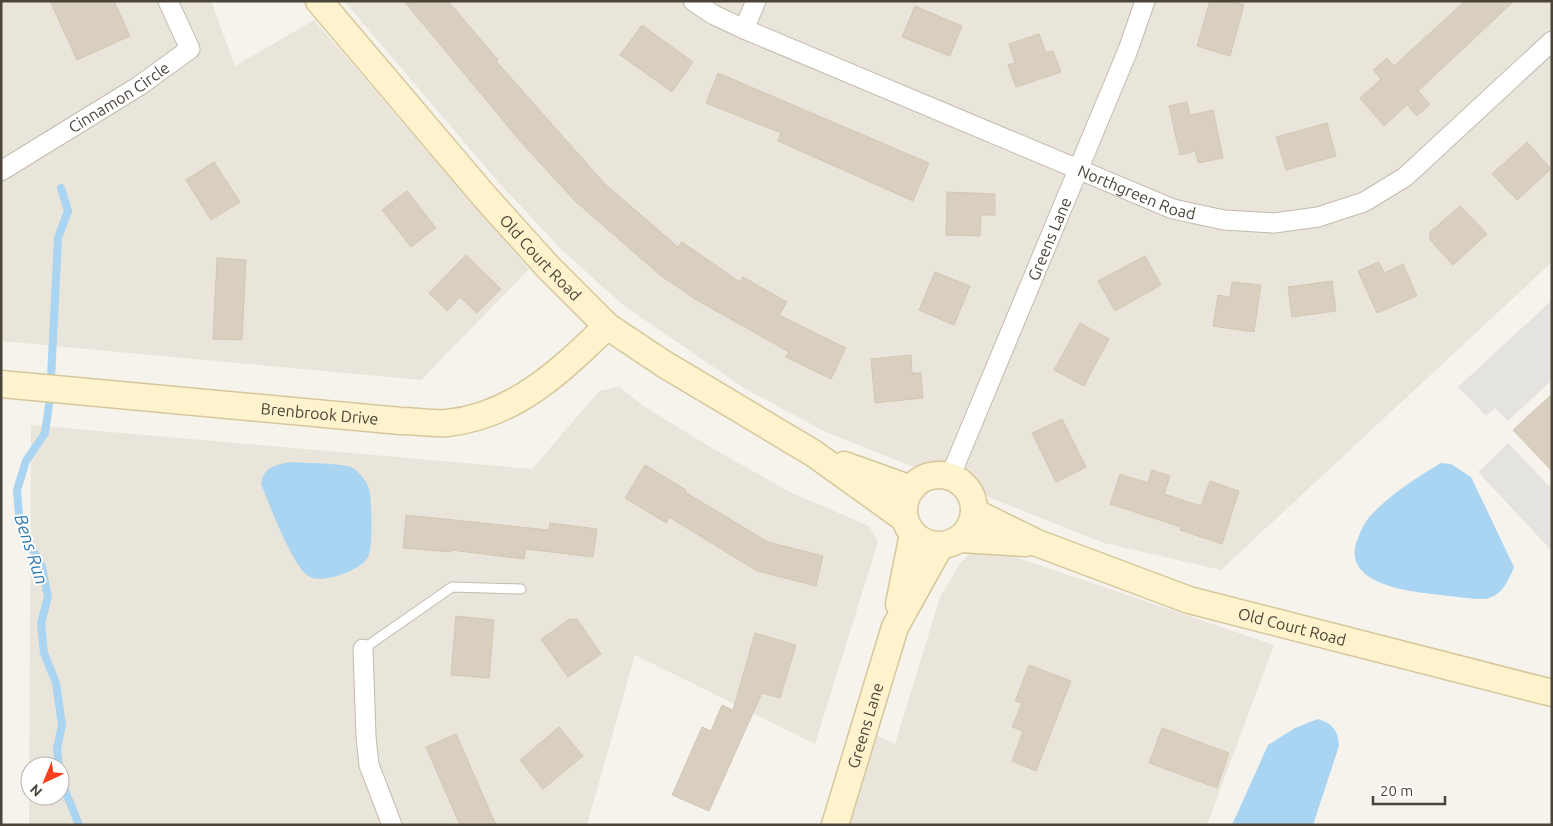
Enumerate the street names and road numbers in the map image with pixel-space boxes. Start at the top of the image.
street label: Cinnamon Circle [65,58,173,136]
street label: Northgreen Road [1075,161,1197,223]
street label: Greens Lane [1024,195,1075,283]
street label: Old Court Road [496,211,585,304]
street label: Brenbrook Drive [260,399,379,428]
street label: Old Court Road [1236,604,1348,649]
street label: Greens Lane [844,681,887,770]

